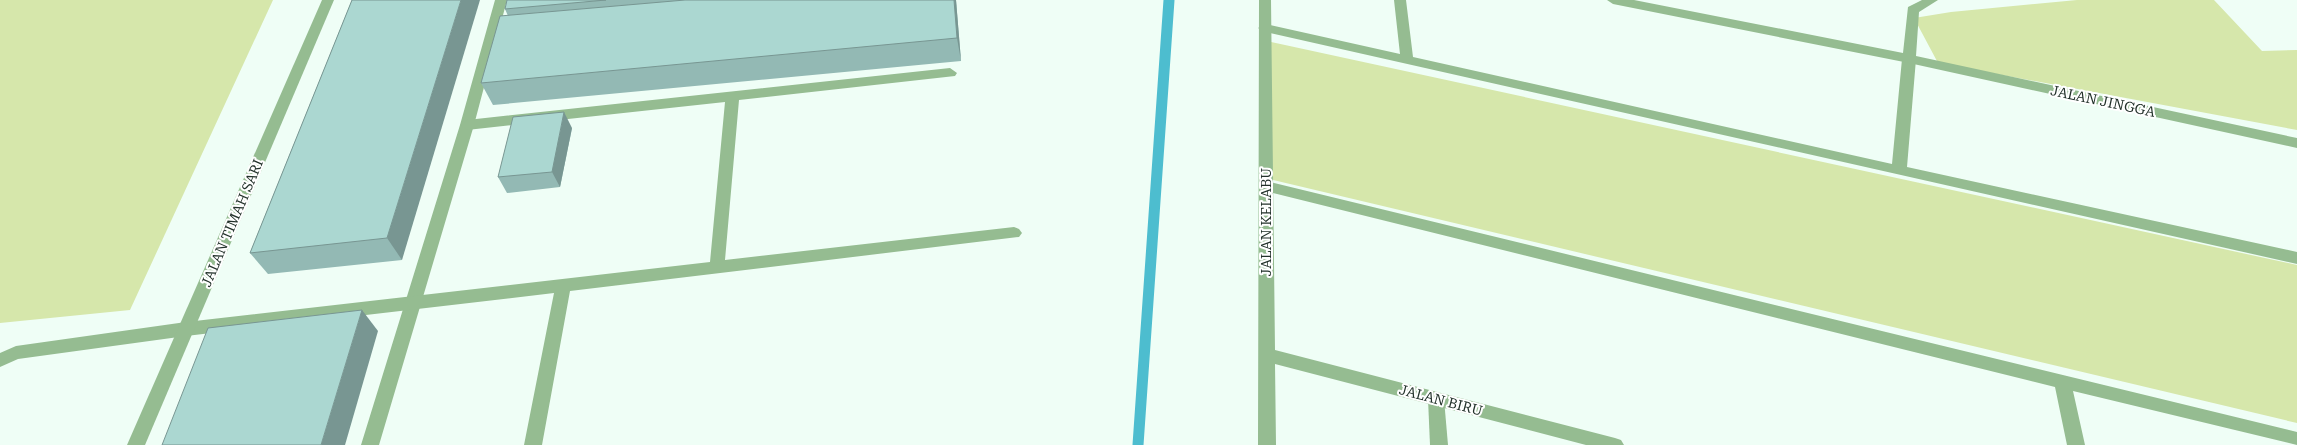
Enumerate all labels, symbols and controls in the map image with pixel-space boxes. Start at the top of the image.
street label: JALAN JINGGA [2049,82,2157,120]
street label: JALAN TIMAH SARI [198,157,266,289]
street label: JALAN KELABU [1258,168,1274,276]
street label: JALAN BIRU [1397,381,1485,419]

